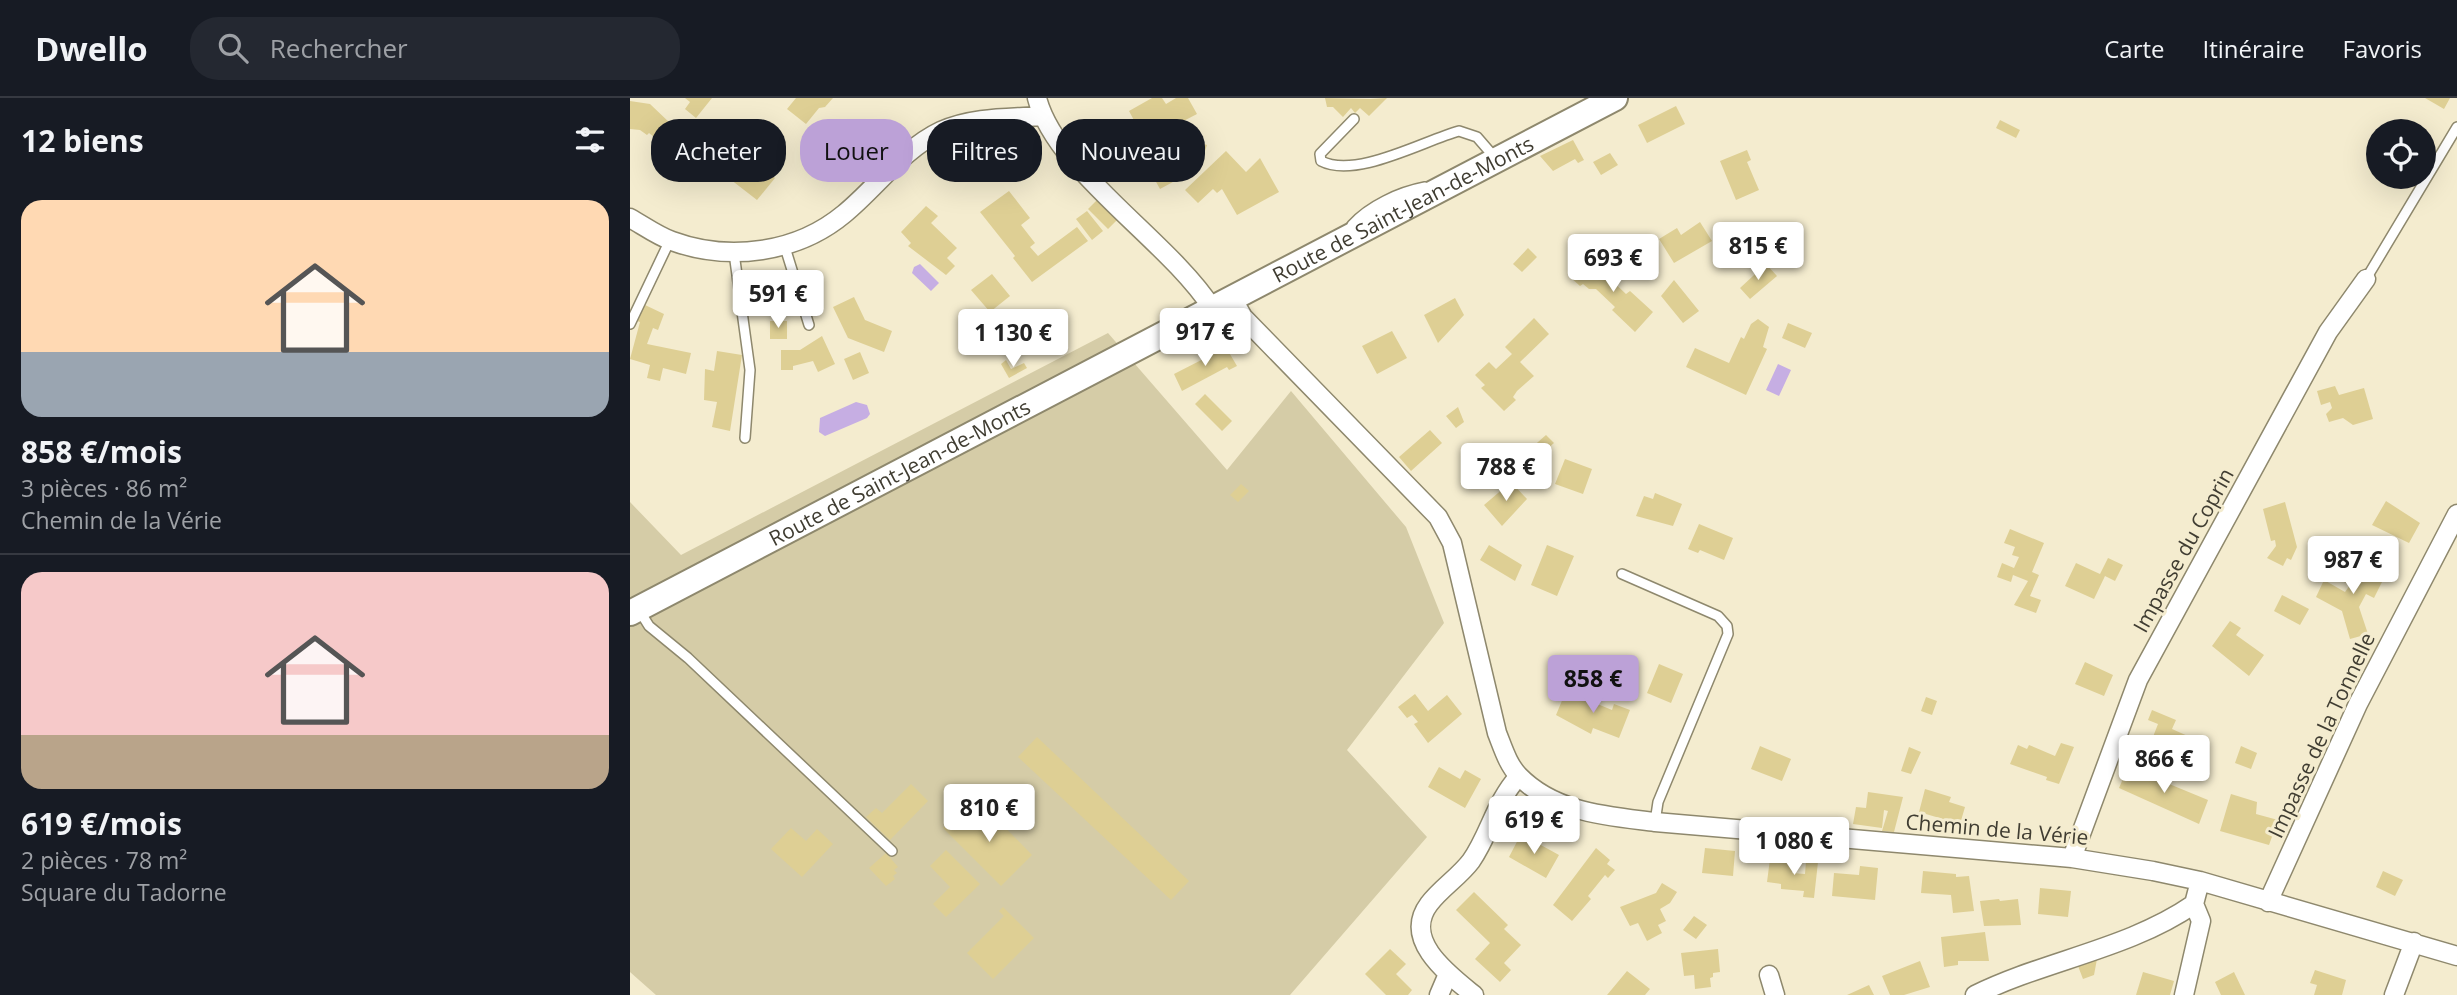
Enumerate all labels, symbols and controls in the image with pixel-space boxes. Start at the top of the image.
search box [190,17,680,80]
text: Dwello [35,26,148,71]
icon: search [214,29,252,67]
text: Rechercher [270,30,408,66]
text: Carte [2104,32,2165,65]
text: Itinéraire [2203,32,2305,65]
text: Favoris [2343,32,2422,65]
chip: Acheter [651,119,786,182]
chip: Louer [800,119,913,182]
chip: Filtres [927,119,1042,182]
chip: Nouveau [1056,119,1205,182]
map controls [2366,119,2436,189]
button: locate [2366,119,2436,189]
text: 12 biens [21,120,144,161]
icon: filters [571,121,609,159]
street label: Route de Saint-Jean-de-Monts [1267,129,1538,289]
pin: 815 € [1709,222,1807,282]
text: 815 € [1729,229,1787,261]
pin: 693 € [1564,234,1662,294]
text: 693 € [1584,241,1642,273]
icon: home [252,245,378,371]
pin: 591 € [729,271,827,330]
text: 591 € [749,277,807,309]
pin: 917 € [1156,308,1254,368]
pin: 1 130 € [948,310,1078,369]
text: 917 € [1176,315,1234,347]
text: 1 130 € [974,316,1052,348]
street label: Route de Saint-Jean-de-Monts [764,392,1035,552]
text: 858 €/mois [21,431,182,472]
pin: 788 € [1457,444,1555,503]
text: 788 € [1477,450,1535,482]
street label: Impasse du Coprin [2126,463,2240,637]
text: 3 pièces · 86 m² [21,472,187,504]
text: Chemin de la Vérie [21,504,222,536]
pin: 987 € [2304,536,2402,596]
text: 987 € [2324,543,2382,575]
icon: home [252,617,378,743]
street label: Impasse de la Tonnelle [2261,628,2381,842]
pin: 858 € [1544,656,1642,715]
text: 858 € [1564,662,1622,694]
pin: 866 € [2115,736,2213,795]
text: 866 € [2135,742,2193,774]
pin: 810 € [940,784,1038,844]
text: 810 € [960,791,1018,823]
pin: 619 € [1485,796,1583,856]
text: 619 €/mois [21,803,182,844]
text: 619 € [1505,803,1563,835]
street label: Chemin de la Vérie [1904,807,2090,851]
pin: 1 080 € [1729,818,1859,877]
text: 1 080 € [1755,824,1833,856]
text: 2 pièces · 78 m² [21,844,187,876]
text: Square du Tadorne [21,876,227,908]

